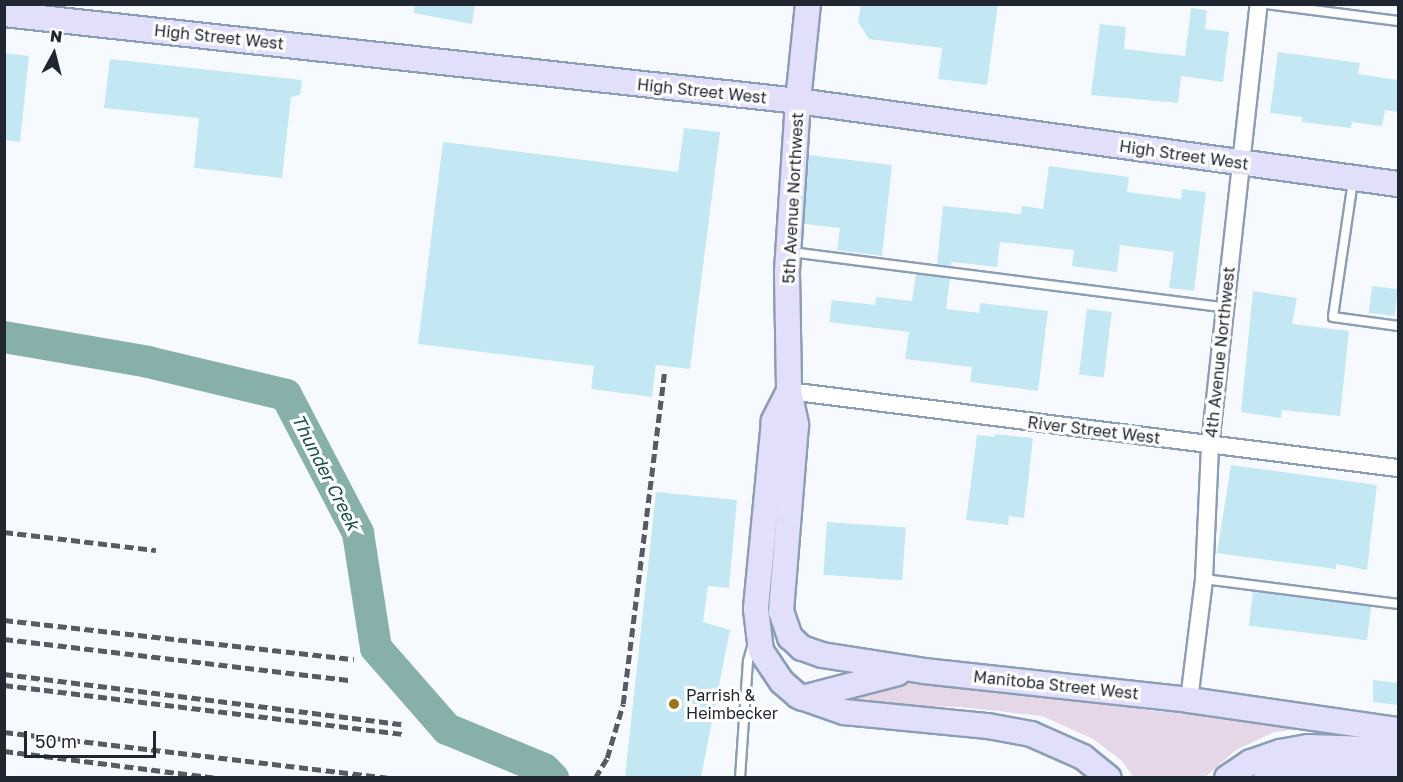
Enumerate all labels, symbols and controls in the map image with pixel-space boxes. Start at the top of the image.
street label: High Street West [153,21,285,53]
north arrow [24,24,84,84]
text: N [49,25,63,47]
street label: High Street West [636,75,768,107]
street label: 5th Avenue Northwest [779,112,807,284]
street label: High Street West [1118,136,1250,174]
street label: 4th Avenue Northwest [1201,266,1239,438]
water label: Thunder Creek [287,410,365,534]
street label: River Street West [1027,412,1161,448]
street label: Manitoba Street West [972,667,1140,703]
place label: Parrish & Heimbecker [686,685,778,723]
marker: Parrish & Heimbecker [667,697,681,711]
scale bar [27,719,159,757]
text: 50 m [35,730,77,752]

